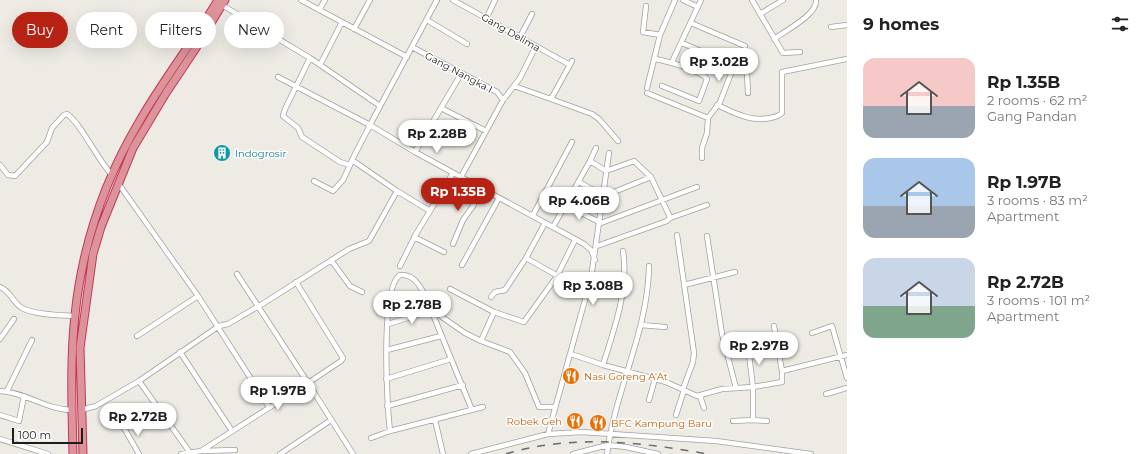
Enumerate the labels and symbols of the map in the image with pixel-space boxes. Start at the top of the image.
street label: Gang Delima [479,10,543,55]
pin: Rp 3.02B [678,48,760,82]
street label: Gang Nangka I [423,49,495,96]
pin: Rp 2.28B [396,120,478,154]
building icon: Indogrosir [212,143,232,163]
place label: Indogrosir [235,147,286,160]
pin: Rp 1.35B [417,178,499,212]
pin: Rp 4.06B [538,187,620,221]
pin: Rp 3.08B [552,272,634,306]
pin: Rp 2.78B [371,291,453,325]
pin: Rp 2.97B [718,332,800,366]
restaurant icon: Nasi Goreng A'At [561,366,581,386]
place label: Nasi Goreng A'At [584,370,668,383]
pin: Rp 1.97B [237,377,319,411]
pin: Rp 2.72B [97,403,179,437]
restaurant icon: Robek Geh [565,411,585,431]
restaurant icon: BFC Kampung Baru [588,413,608,433]
place label: Robek Geh [507,415,562,428]
place label: BFC Kampung Baru [611,417,712,430]
scale bar [12,426,83,445]

